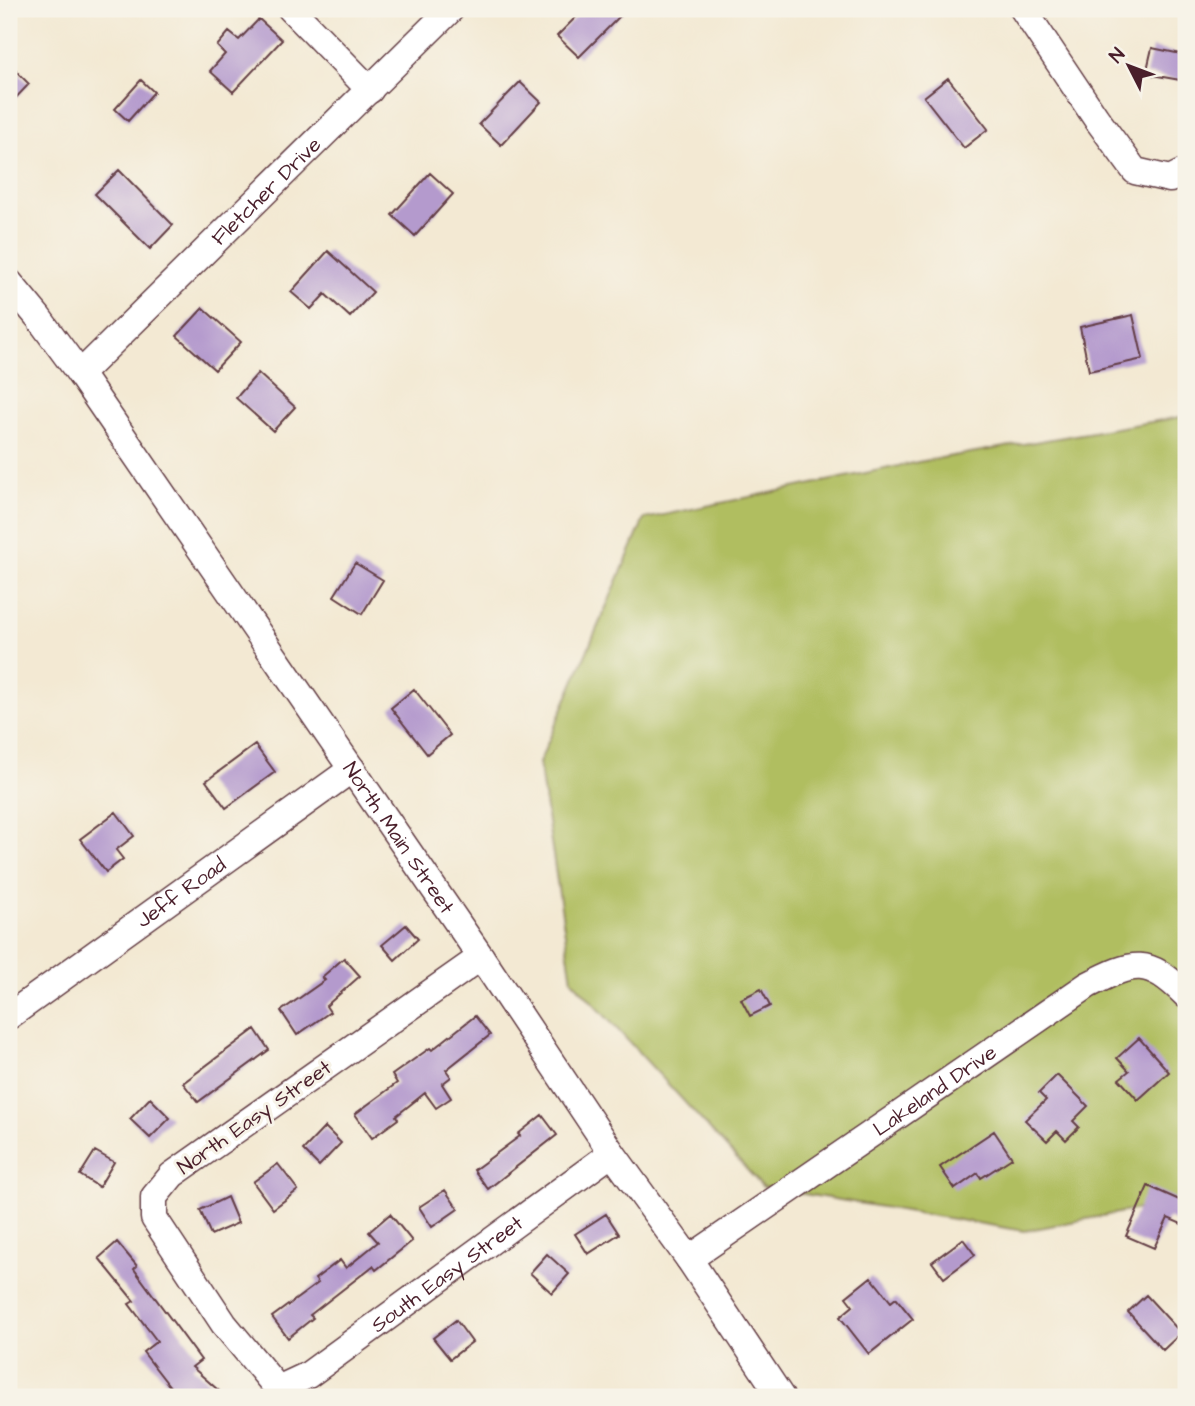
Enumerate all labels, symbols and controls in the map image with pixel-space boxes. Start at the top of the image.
north arrow [1094,32,1164,102]
text: N [1103,42,1132,69]
street label: Fletcher Drive [205,131,328,252]
street label: North Main Street [336,756,461,920]
street label: Jeff Road [131,850,232,935]
street label: Lakeland Drive [867,1038,1002,1143]
street label: North Easy Street [171,1053,339,1183]
street label: South Easy Street [365,1208,529,1339]

